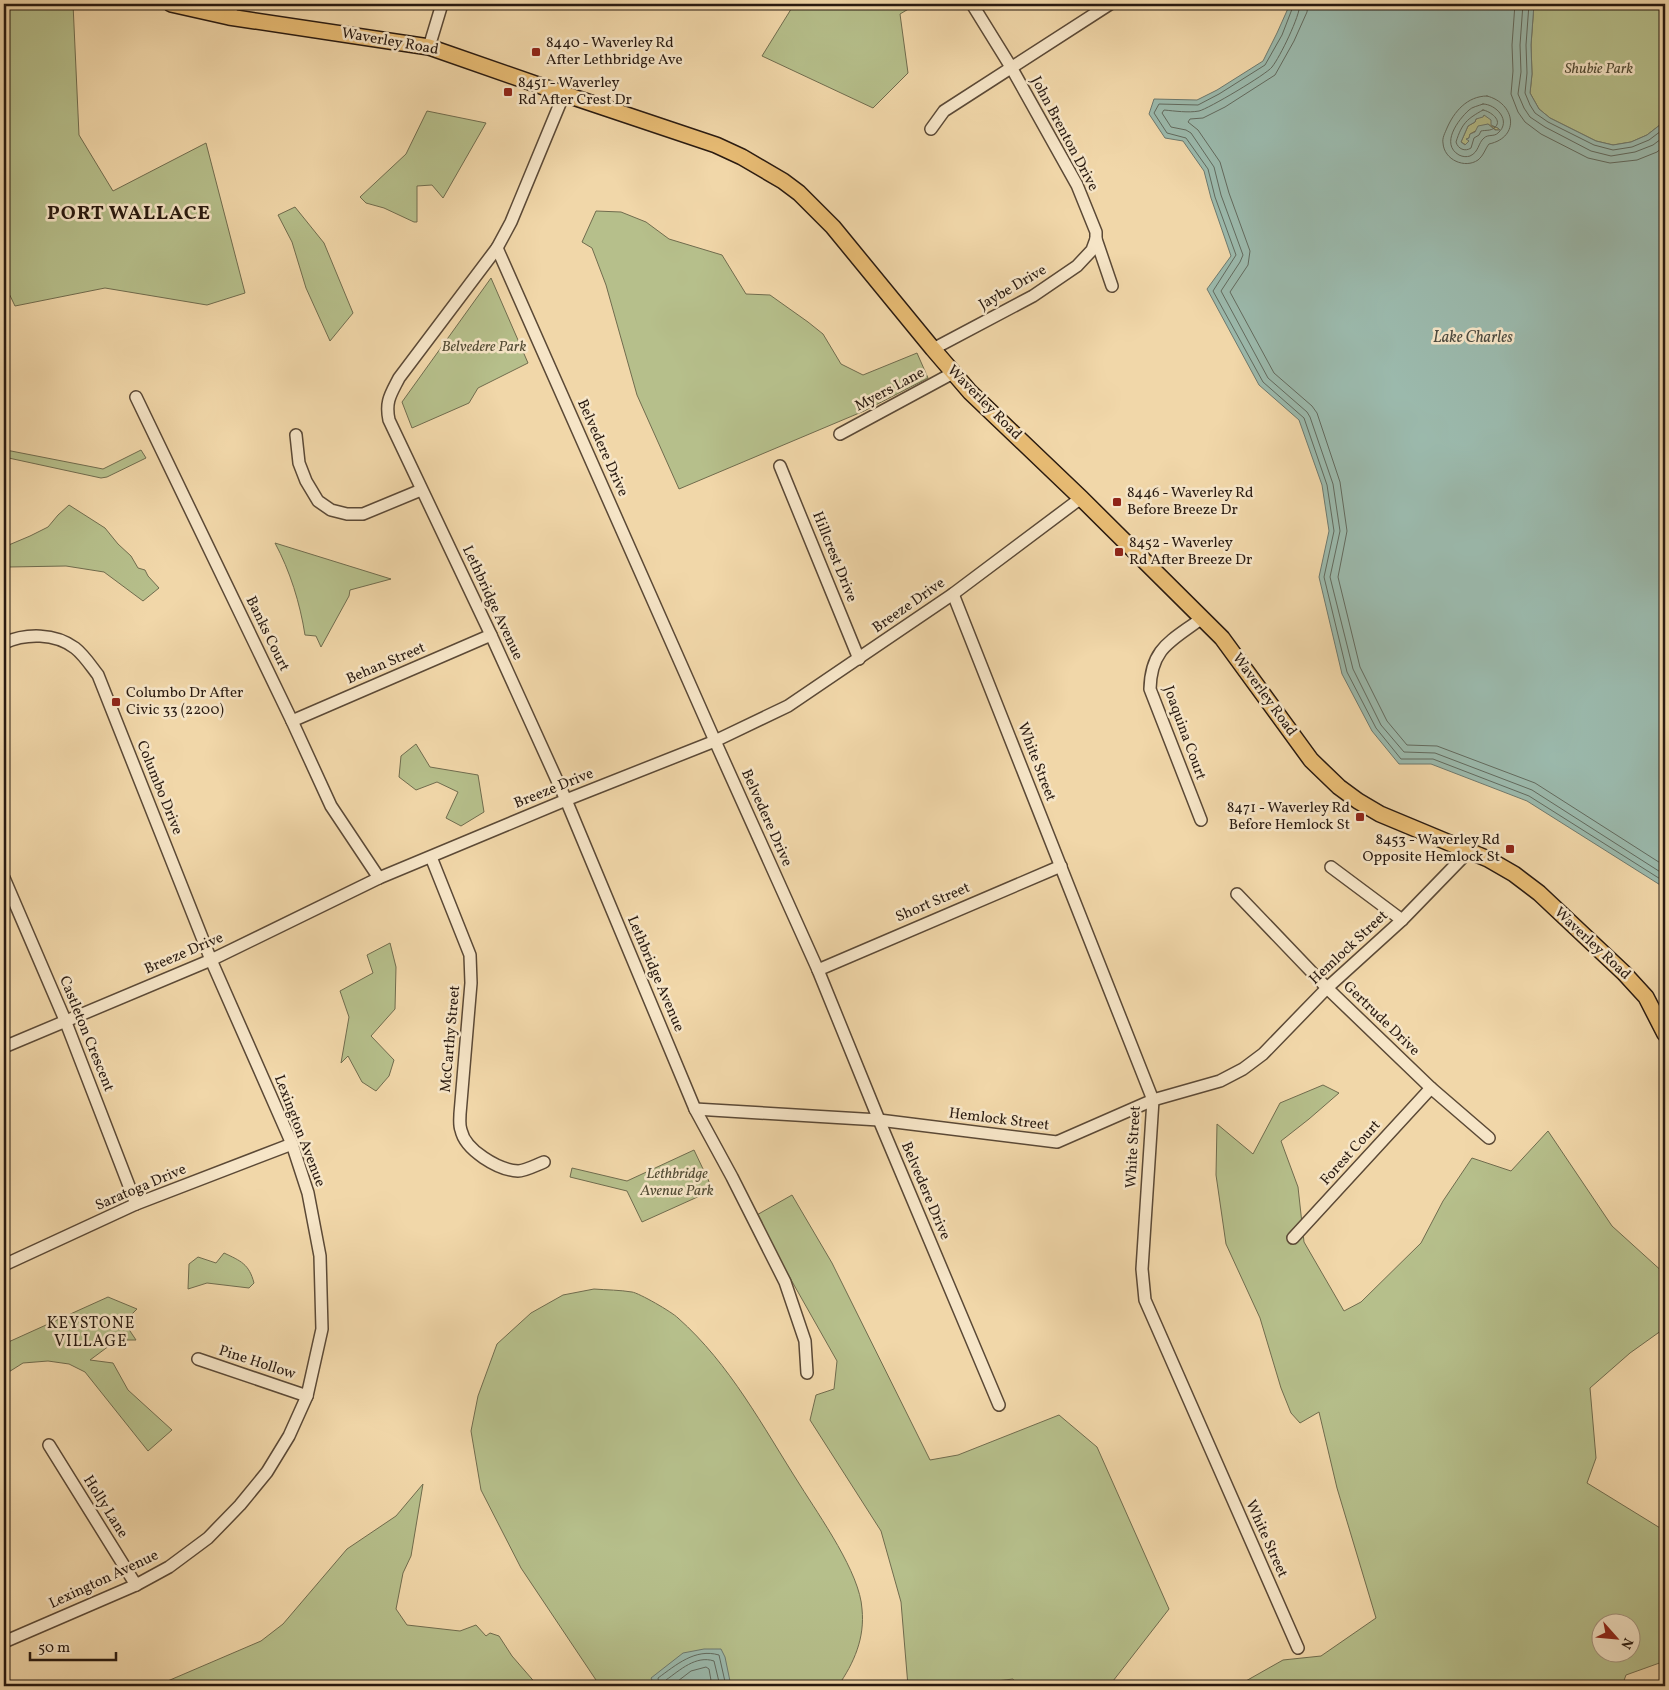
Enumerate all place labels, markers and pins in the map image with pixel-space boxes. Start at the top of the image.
place label: 8440 - Waverley Rd After Lethbridge Ave [546,33,683,71]
marker: 8440 - Waverley Rd After Lethbridge Ave [530,46,542,58]
place label: 8451 - Waverley Rd After Crest Dr [518,73,632,111]
marker: 8451 - Waverley Rd After Crest Dr [502,86,514,98]
place label: 8446 - Waverley Rd Before Breeze Dr [1127,483,1253,521]
marker: 8446 - Waverley Rd Before Breeze Dr [1111,496,1123,508]
place label: 8452 - Waverley Rd After Breeze Dr [1129,533,1252,571]
marker: 8452 - Waverley Rd After Breeze Dr [1113,546,1125,558]
place label: Columbo Dr After Civic 33 (2200) [126,683,243,721]
marker: Columbo Dr After Civic 33 (2200) [110,696,122,708]
place label: 8471 - Waverley Rd Before Hemlock St [1227,798,1350,836]
marker: 8471 - Waverley Rd Before Hemlock St [1354,811,1366,823]
place label: 8453 - Waverley Rd Opposite Hemlock St [1363,830,1500,868]
marker: 8453 - Waverley Rd Opposite Hemlock St [1504,843,1516,855]

